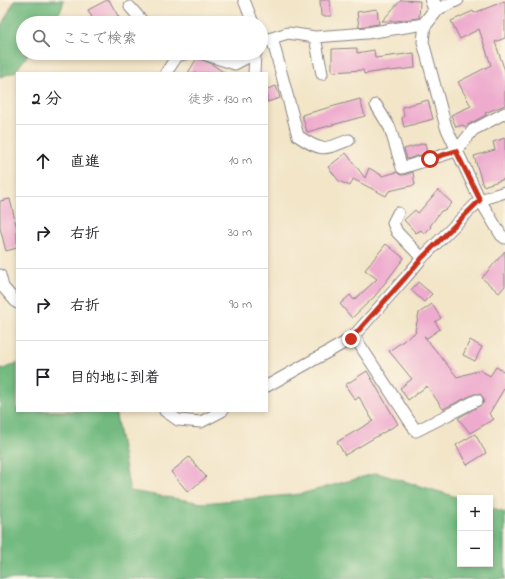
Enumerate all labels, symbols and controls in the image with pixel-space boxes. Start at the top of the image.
search box [16,16,268,60]
icon: search [30,27,52,49]
text: ここで検索 [62,28,137,50]
text: 2 分 [32,87,62,112]
text: 徒歩 · 130 m [188,90,252,109]
icon: ahead [32,150,54,172]
route start [421,150,439,168]
text: 直進 [70,151,100,173]
text: 10 m [229,151,252,170]
icon: right [32,222,54,244]
text: 右折 [70,223,100,245]
text: 30 m [228,223,252,242]
icon: right [32,294,54,316]
text: 右折 [70,295,100,317]
text: 90 m [229,295,252,314]
route end [342,330,360,348]
icon: arrive [32,366,54,388]
text: 目的地に到着 [70,367,160,389]
map controls [457,495,493,567]
button: + [457,495,493,531]
button: − [457,531,493,567]

